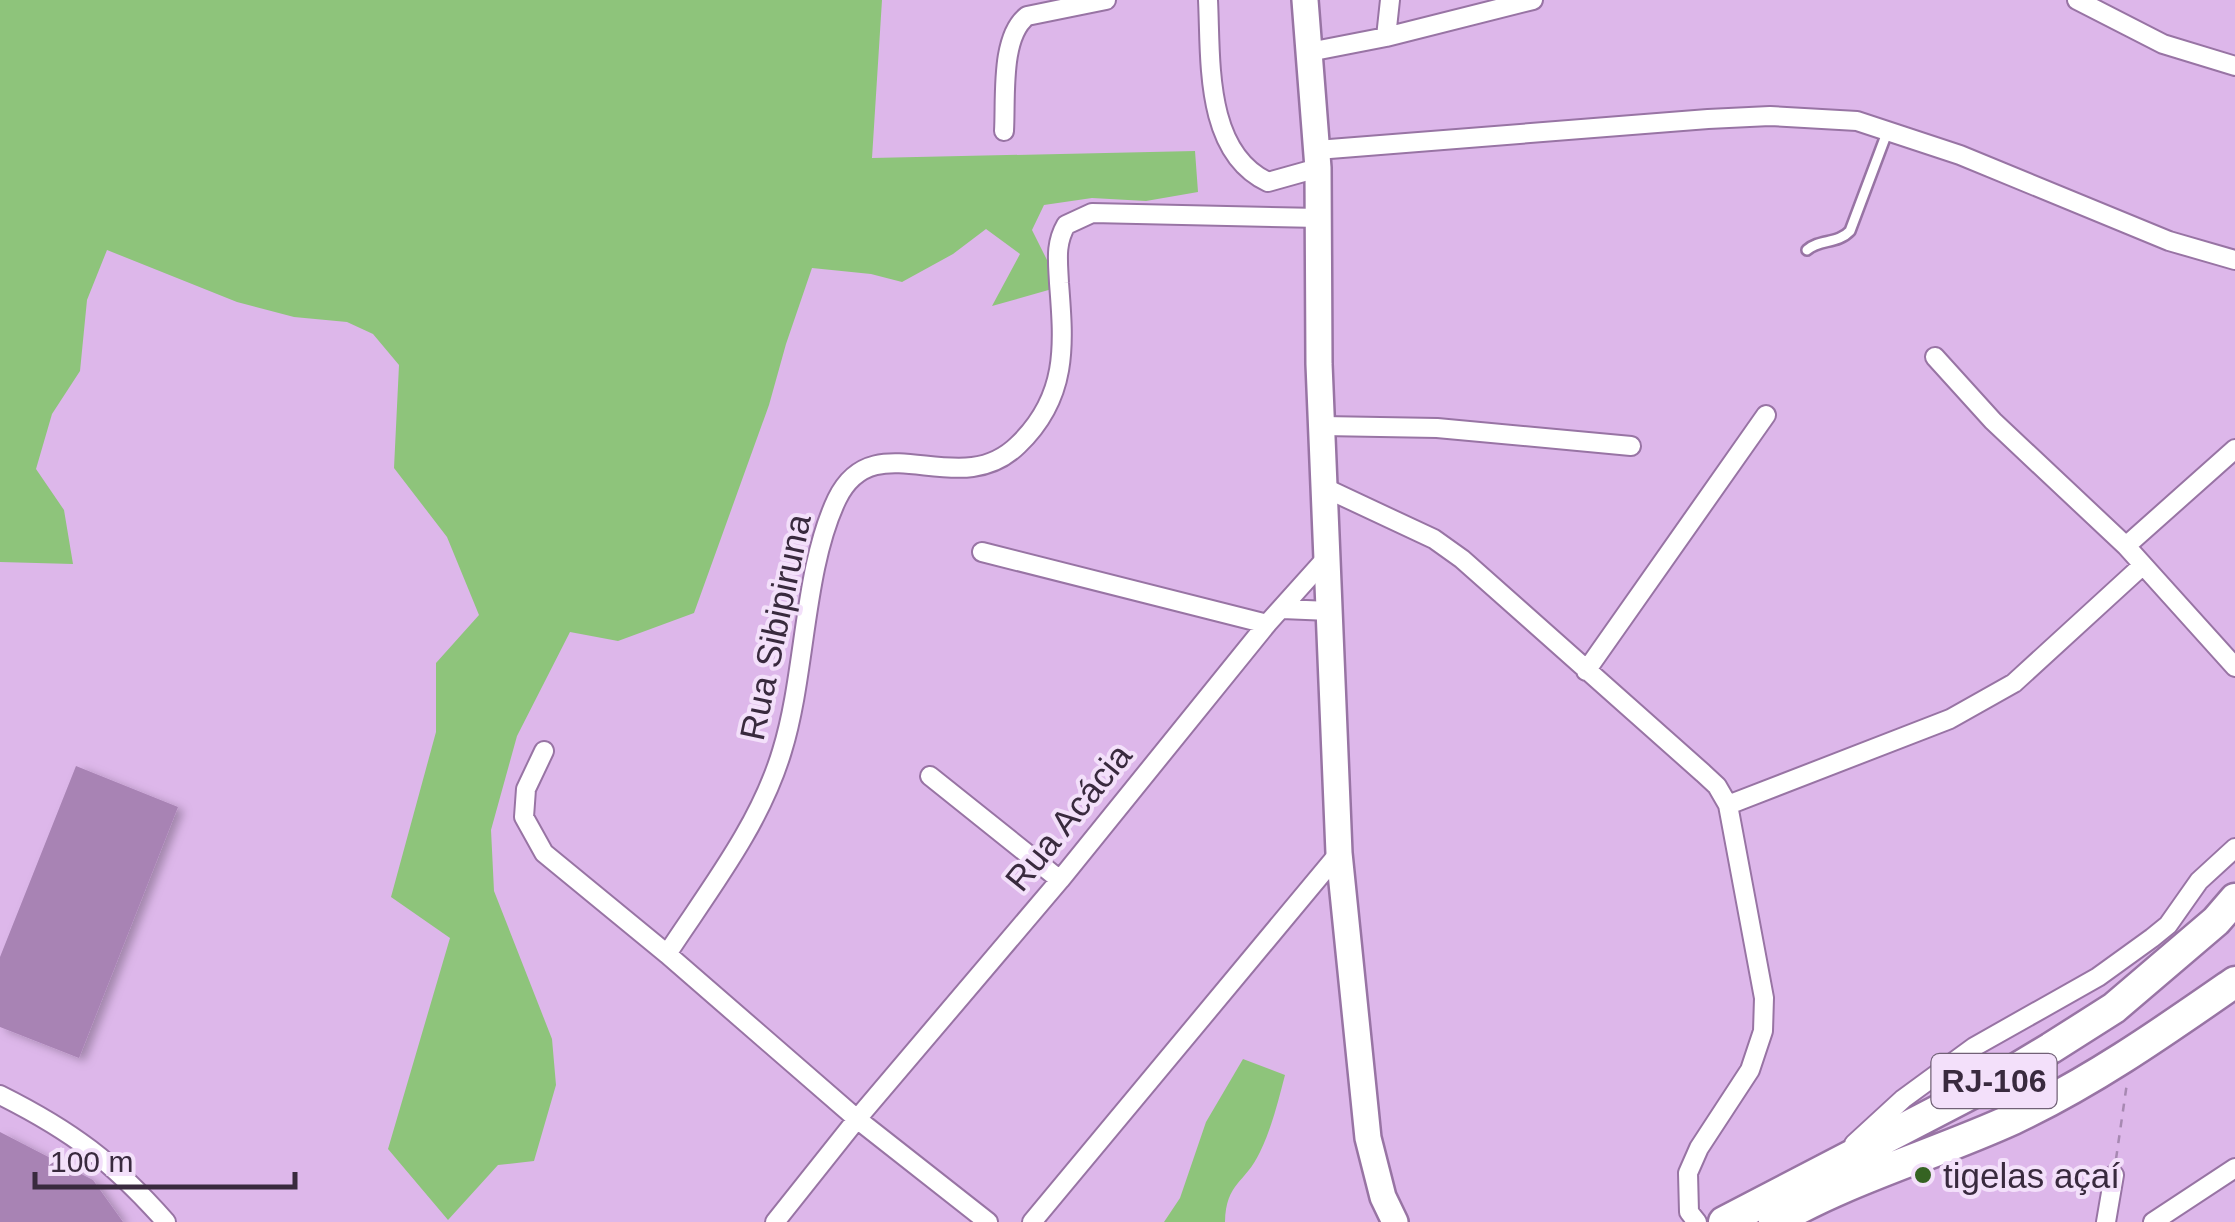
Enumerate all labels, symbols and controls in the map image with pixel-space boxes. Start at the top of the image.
street label: Rua Sibipiruna [732,510,818,743]
street label: Rua Acácia [997,736,1139,898]
road number: RJ-106 [1932,1054,2056,1108]
scale bar [35,1127,295,1189]
text: 100 m [50,1145,133,1178]
place label: tigelas açaí [1943,1156,2120,1195]
marker: tigelas açaí [1912,1164,1934,1186]

